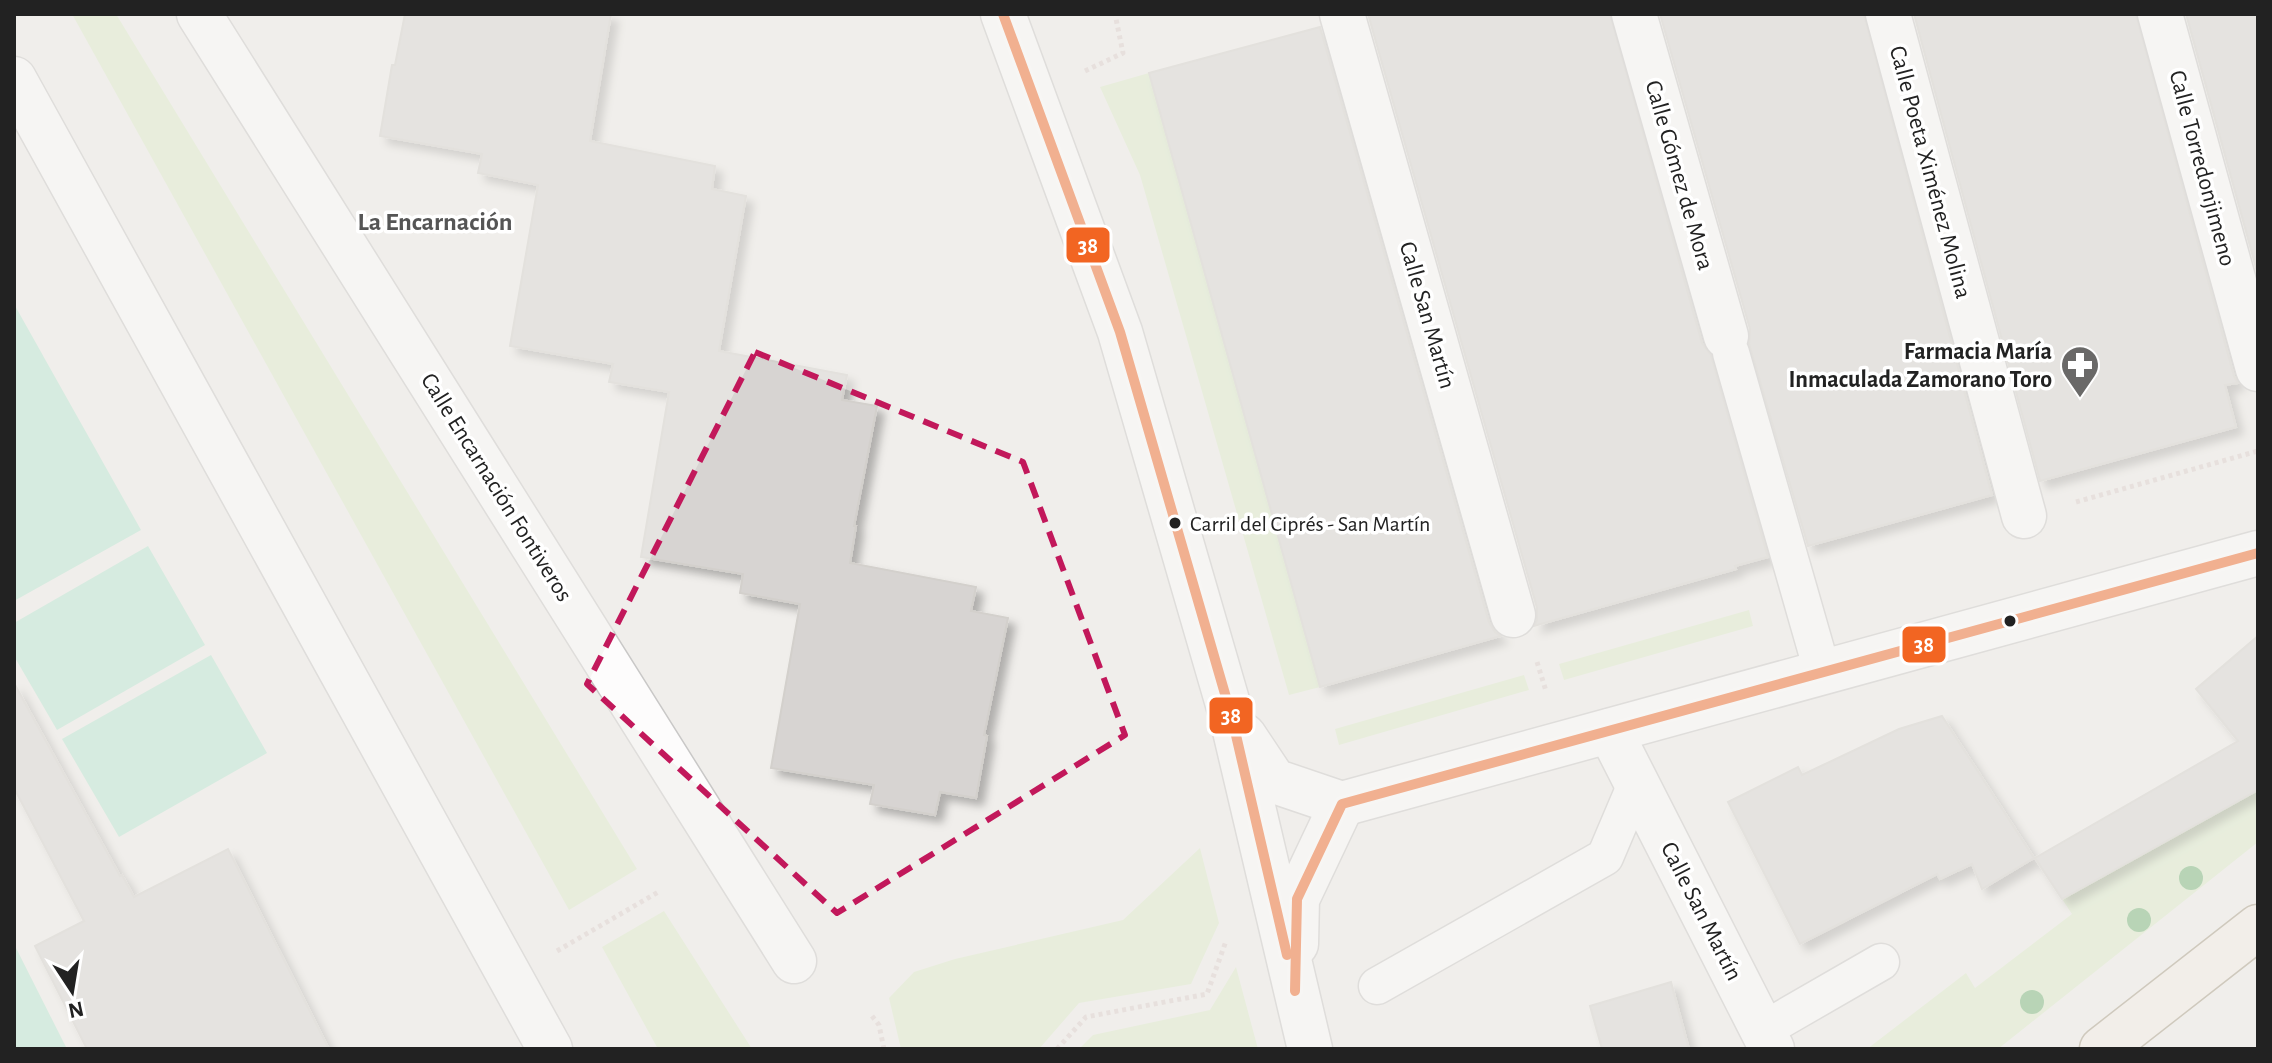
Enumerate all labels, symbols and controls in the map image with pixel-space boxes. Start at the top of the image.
street label: Calle Poeta Ximénez Molina [1885,43,1975,301]
street label: Calle Torredonjimeno [2164,68,2240,269]
street label: Calle Gómez de Mora [1640,78,1718,273]
district label: La Encarnación [357,209,513,235]
line badge: 38 [1065,226,1111,264]
text: 38 [1078,235,1098,257]
street label: Calle San Martín [1395,239,1459,391]
place label: Farmacia María Inmaculada Zamorano Toro [1788,340,2052,392]
pharmacy icon: Farmacia María Inmaculada Zamorano Toro [2059,344,2101,399]
street label: Calle Encarnación Fontiveros [416,369,576,606]
place label: Carril del Ciprés - San Martín [1190,513,1430,535]
marker: Carril del Ciprés - San Martín [1167,515,1183,531]
unlabelled marker [2002,613,2018,629]
line badge: 38 [1901,625,1947,664]
text: 38 [1914,634,1934,656]
line badge: 38 [1208,696,1254,735]
text: 38 [1221,705,1241,727]
street label: Calle San Martín [1656,838,1746,984]
north arrow [32,951,112,1031]
text: N [66,997,86,1022]

